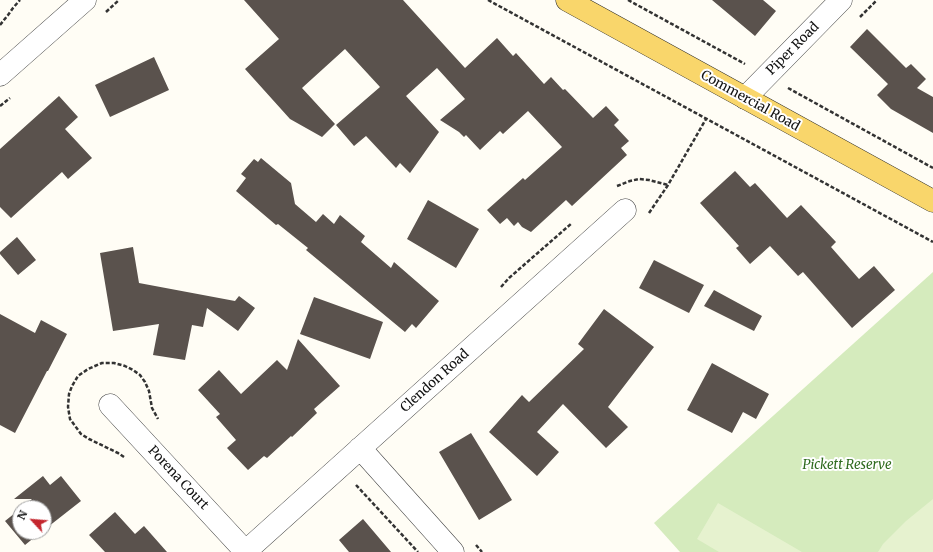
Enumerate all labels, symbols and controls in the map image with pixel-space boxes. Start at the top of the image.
street label: Piper Road [763,19,823,79]
street label: Commercial Road [698,67,802,135]
street label: Clendon Road [398,346,472,416]
street label: Porena Court [144,443,212,513]
park label: Pickett Reserve [802,457,892,473]
north arrow [12,500,52,540]
text: N [14,508,30,522]

